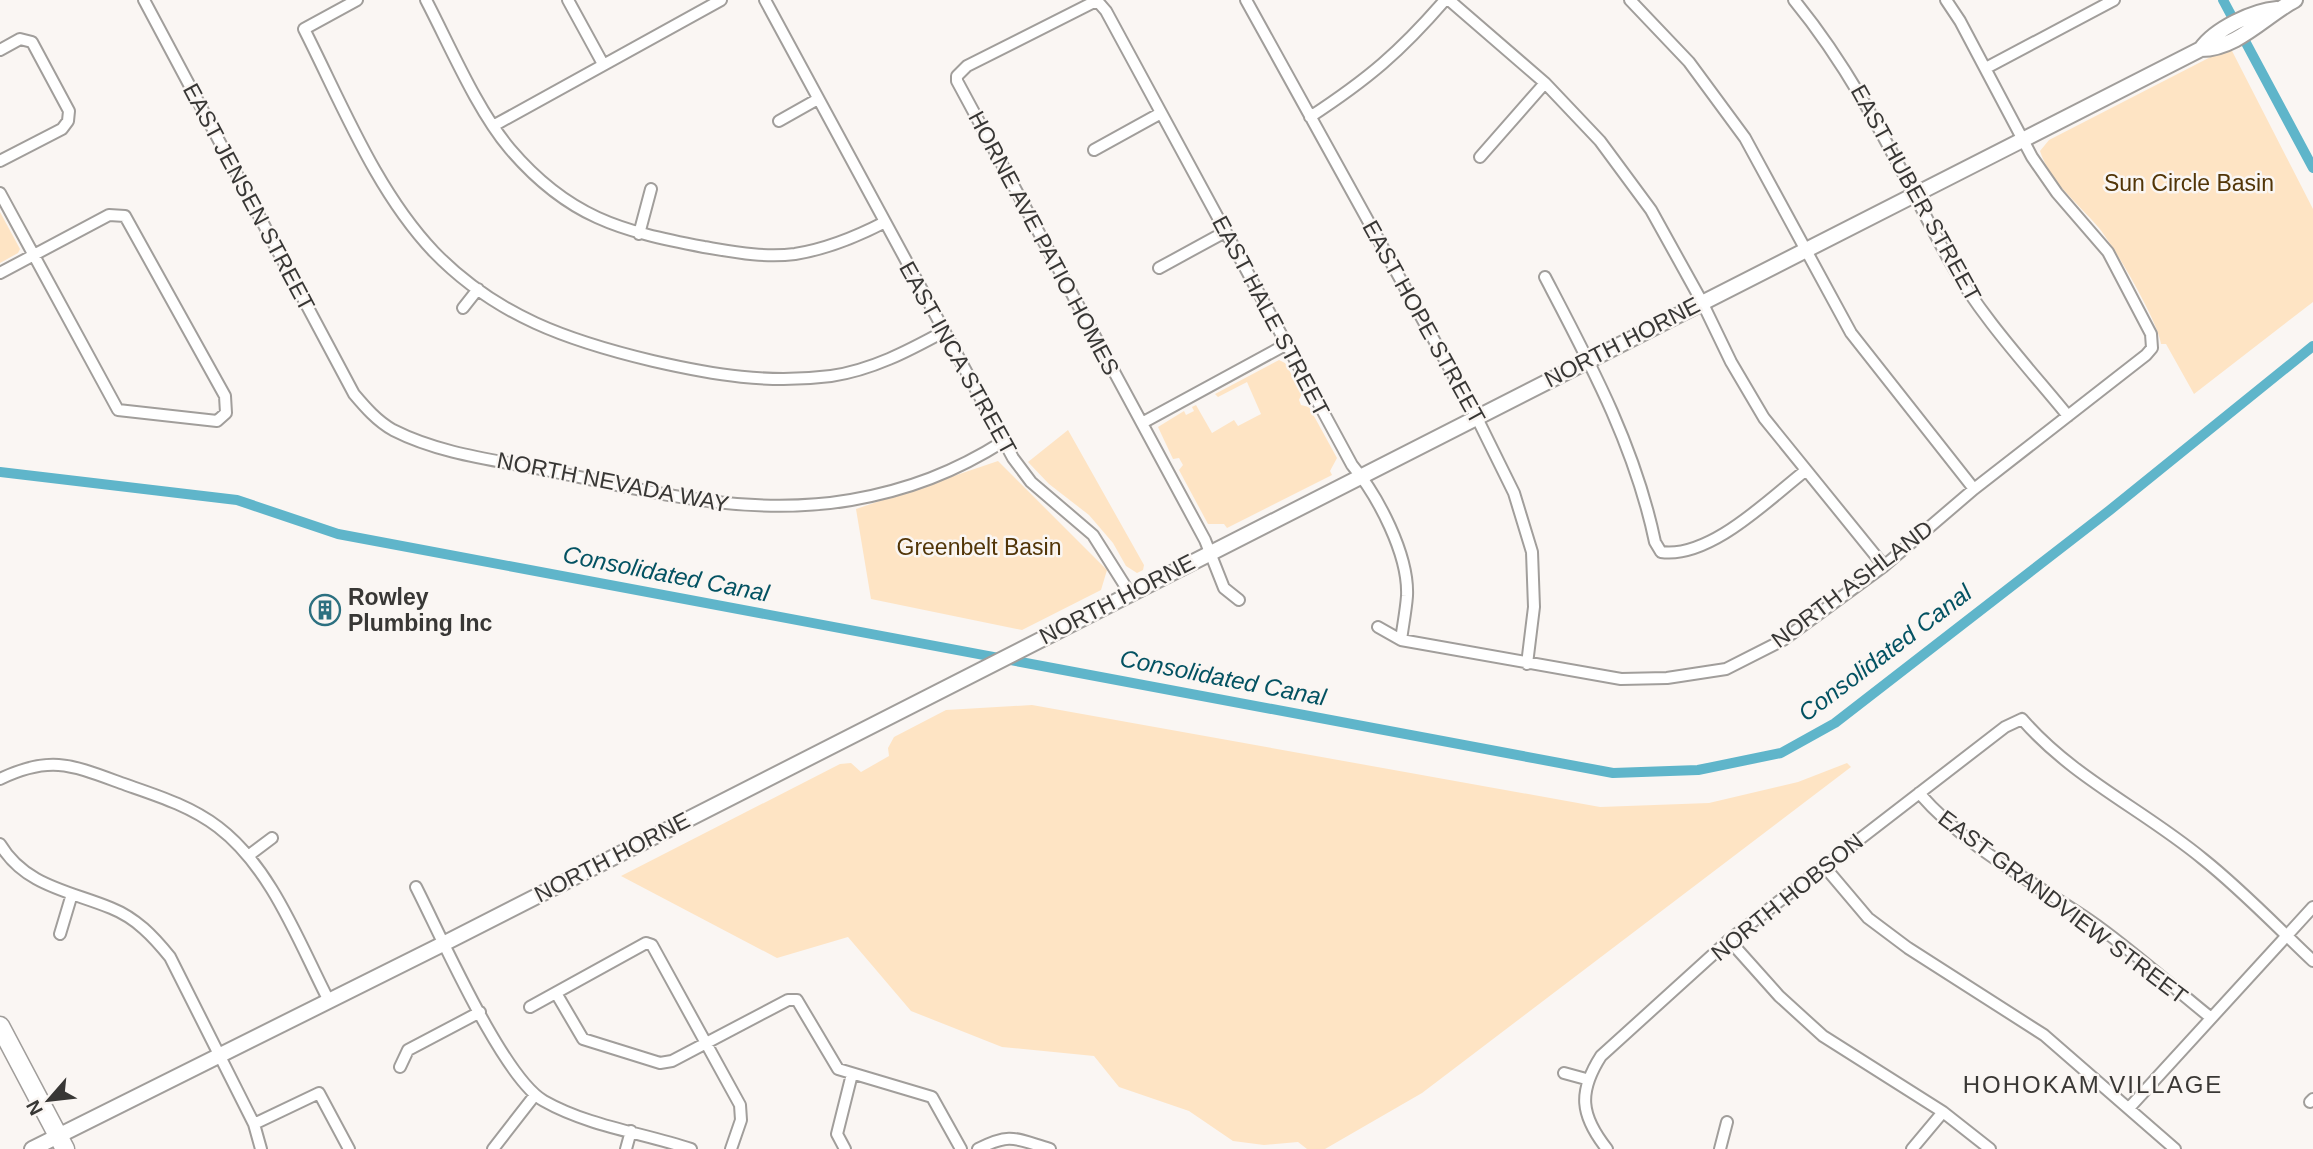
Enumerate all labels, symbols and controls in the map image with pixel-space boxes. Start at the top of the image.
street label: EAST JENSEN STREET [178,79,320,315]
street label: EAST HUBER STREET [1846,80,1986,306]
street label: HORNE AVE PATIO HOMES [963,107,1125,379]
park label: Sun Circle Basin [2104,170,2274,196]
street label: EAST HALE STREET [1207,211,1335,421]
street label: EAST HOPE STREET [1357,216,1491,428]
street label: EAST INCA STREET [894,257,1022,459]
street label: NORTH HORNE [1540,292,1704,392]
street label: NORTH NEVADA WAY [495,447,731,517]
street label: NORTH ASHLAND [1766,515,1938,653]
park label: Greenbelt Basin [897,534,1061,560]
water label: Consolidated Canal [561,540,772,607]
street label: NORTH HORNE [1035,549,1199,649]
water label: Consolidated Canal [1793,578,1977,726]
place label: Rowley Plumbing Inc [348,584,493,636]
building icon: Rowley Plumbing Inc [308,593,342,627]
water label: Consolidated Canal [1118,644,1329,711]
street label: EAST GRANDVIEW STREET [1933,805,2193,1009]
street label: NORTH HORNE [530,807,694,907]
street label: NORTH HOBSON [1706,828,1868,966]
north arrow [14,1065,84,1135]
district label: HOHOKAM VILLAGE [1963,1071,2223,1098]
text: N [22,1097,47,1119]

